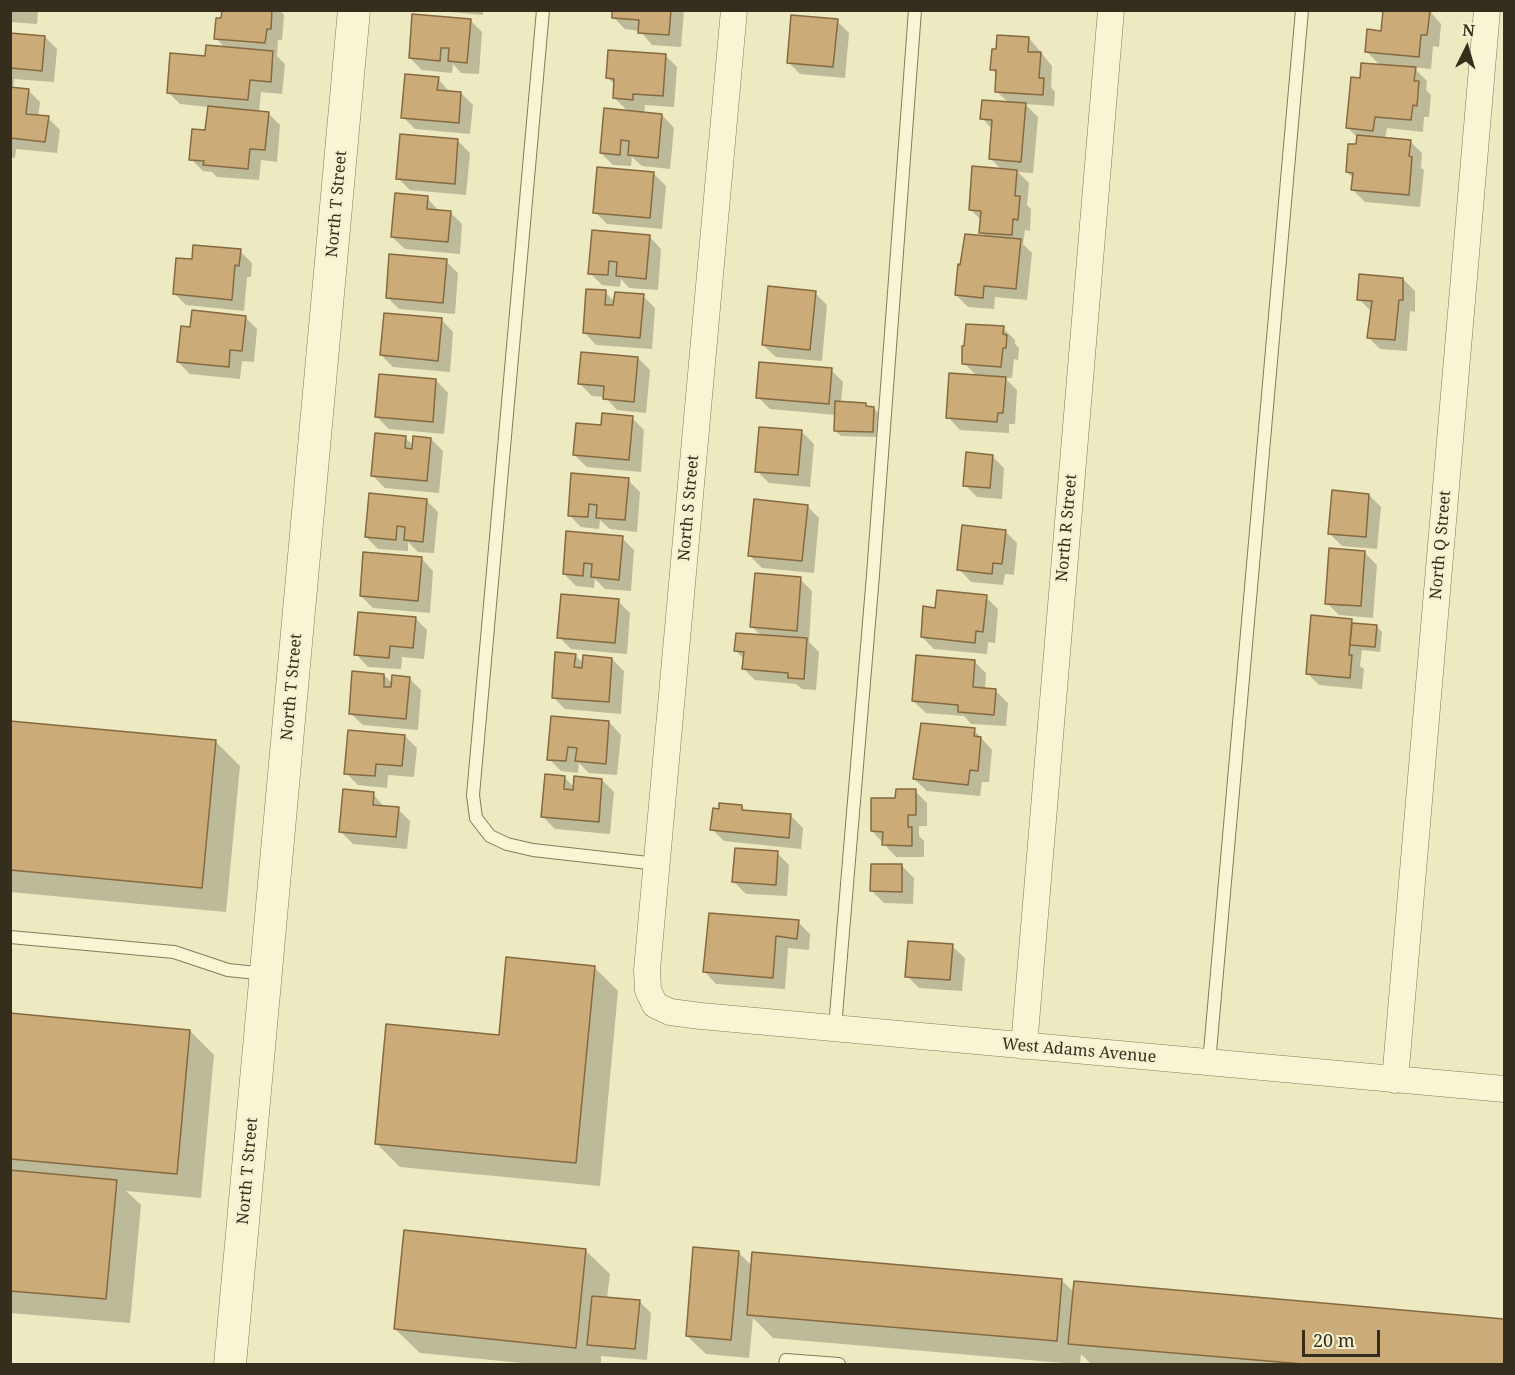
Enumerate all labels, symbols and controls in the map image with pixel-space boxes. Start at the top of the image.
north arrow [1437,18,1497,78]
text: N [1461,19,1476,42]
street label: North T Street [323,150,351,258]
street label: North S Street [675,454,703,562]
street label: North R Street [1053,473,1081,583]
street label: North Q Street [1427,490,1455,600]
street label: North T Street [278,633,306,741]
street label: West Adams Avenue [1001,1035,1157,1067]
street label: North T Street [234,1117,262,1225]
scale bar [1305,1318,1383,1356]
text: 20 m [1313,1328,1355,1352]

